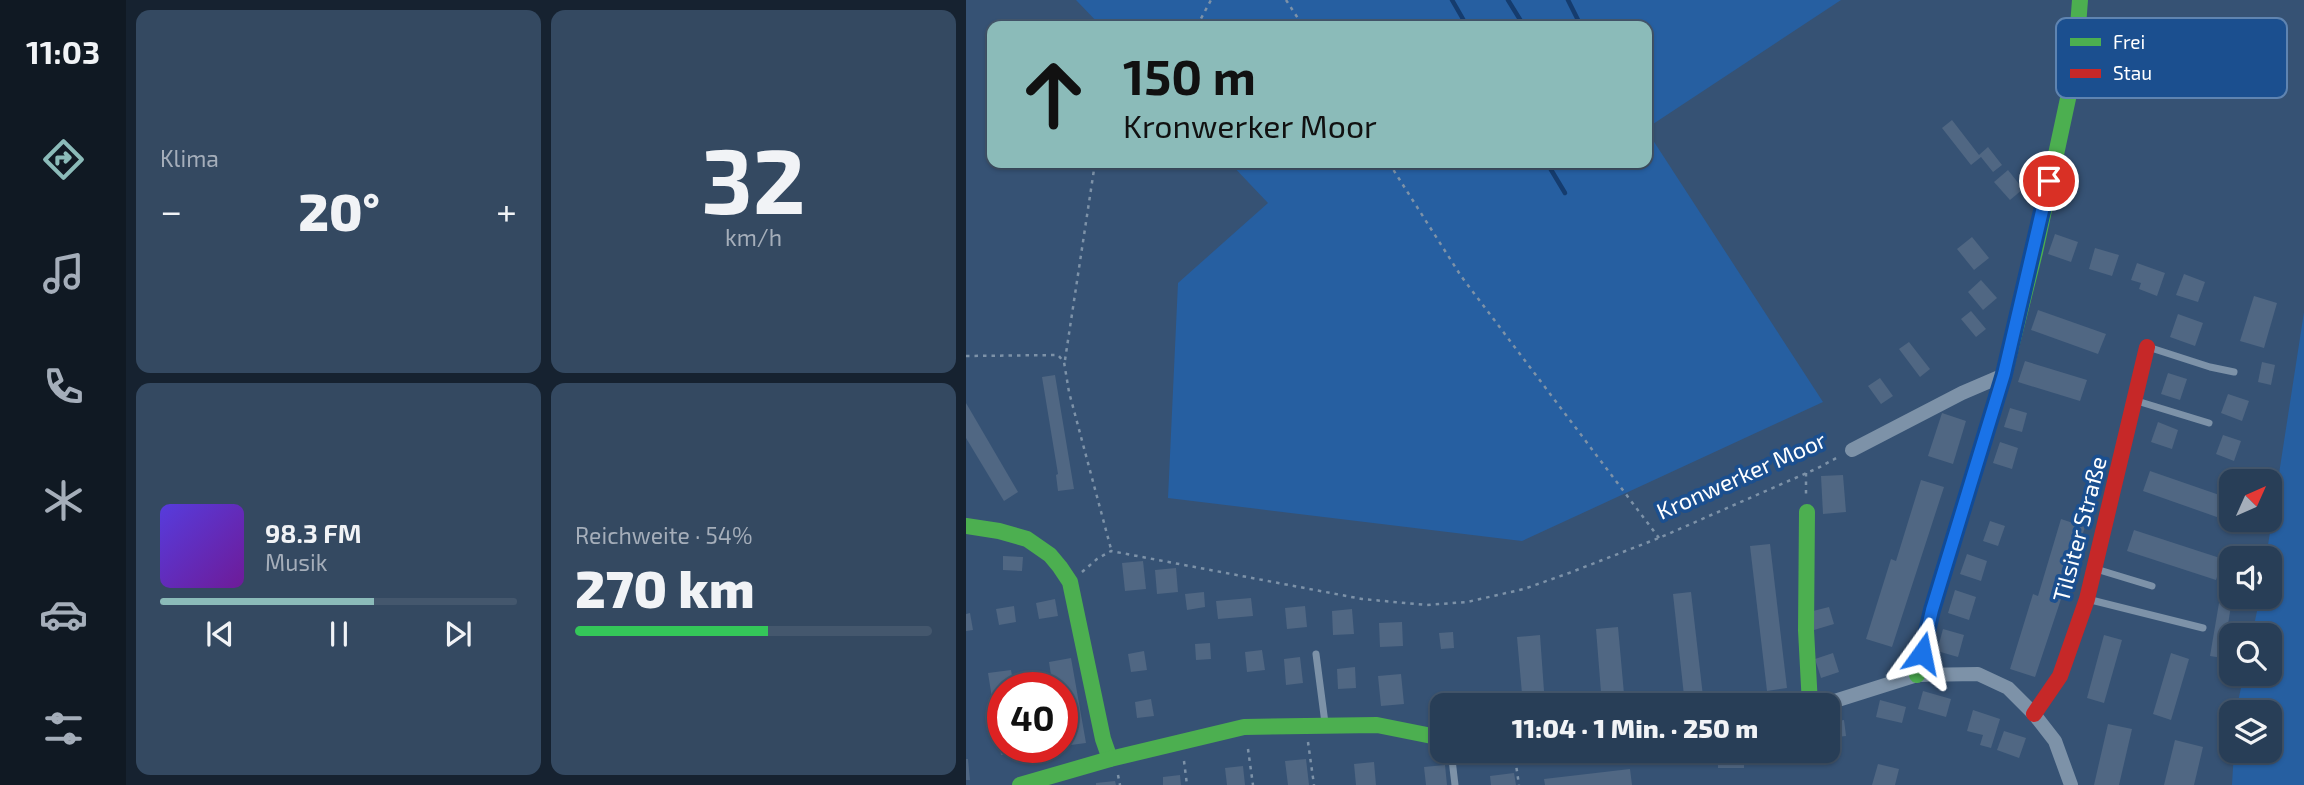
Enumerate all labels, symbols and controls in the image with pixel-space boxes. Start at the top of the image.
legend [2056,18,2287,98]
text: Frei [2113,30,2145,53]
text: 11:03 [26,32,100,70]
text: 150 m [1123,46,1256,105]
icon: ahead [1008,49,1099,140]
text: Stau [2113,61,2152,84]
text: Kronwerker Moor [1123,106,1377,144]
text: 32 [701,123,806,232]
icon: directions [39,135,88,184]
text: Klima [160,144,219,172]
pin [2019,151,2079,211]
icon: arrive [2030,162,2068,200]
text: 20° [298,179,380,241]
text: − [160,187,182,233]
text: + [496,187,517,233]
text: km/h [725,223,782,251]
icon: music [39,249,88,298]
icon: phone [39,362,88,411]
street label: Kronwerker Moor [1652,425,1830,525]
street label: Tilsiter Straße [2046,453,2112,605]
north arrow [2219,469,2282,532]
map controls [2219,469,2282,763]
icon: climate [39,476,88,525]
text: 98.3 FM [265,517,362,548]
text: Reichweite · 54% [575,521,753,549]
button: sound [2219,546,2282,609]
text: Musik [265,548,327,576]
text: 270 km [575,556,755,618]
icon: car [39,590,88,639]
icon: previous [201,615,239,653]
icon: pause [320,615,358,653]
icon: next [439,615,477,653]
position arrow [1885,616,1959,690]
button: search [2219,623,2282,686]
speed limit sign: 40 [987,672,1078,763]
button: layers [2219,700,2282,763]
icon: filters [39,704,88,753]
text: 11:04 · 1 Min. · 250 m [1512,712,1758,743]

